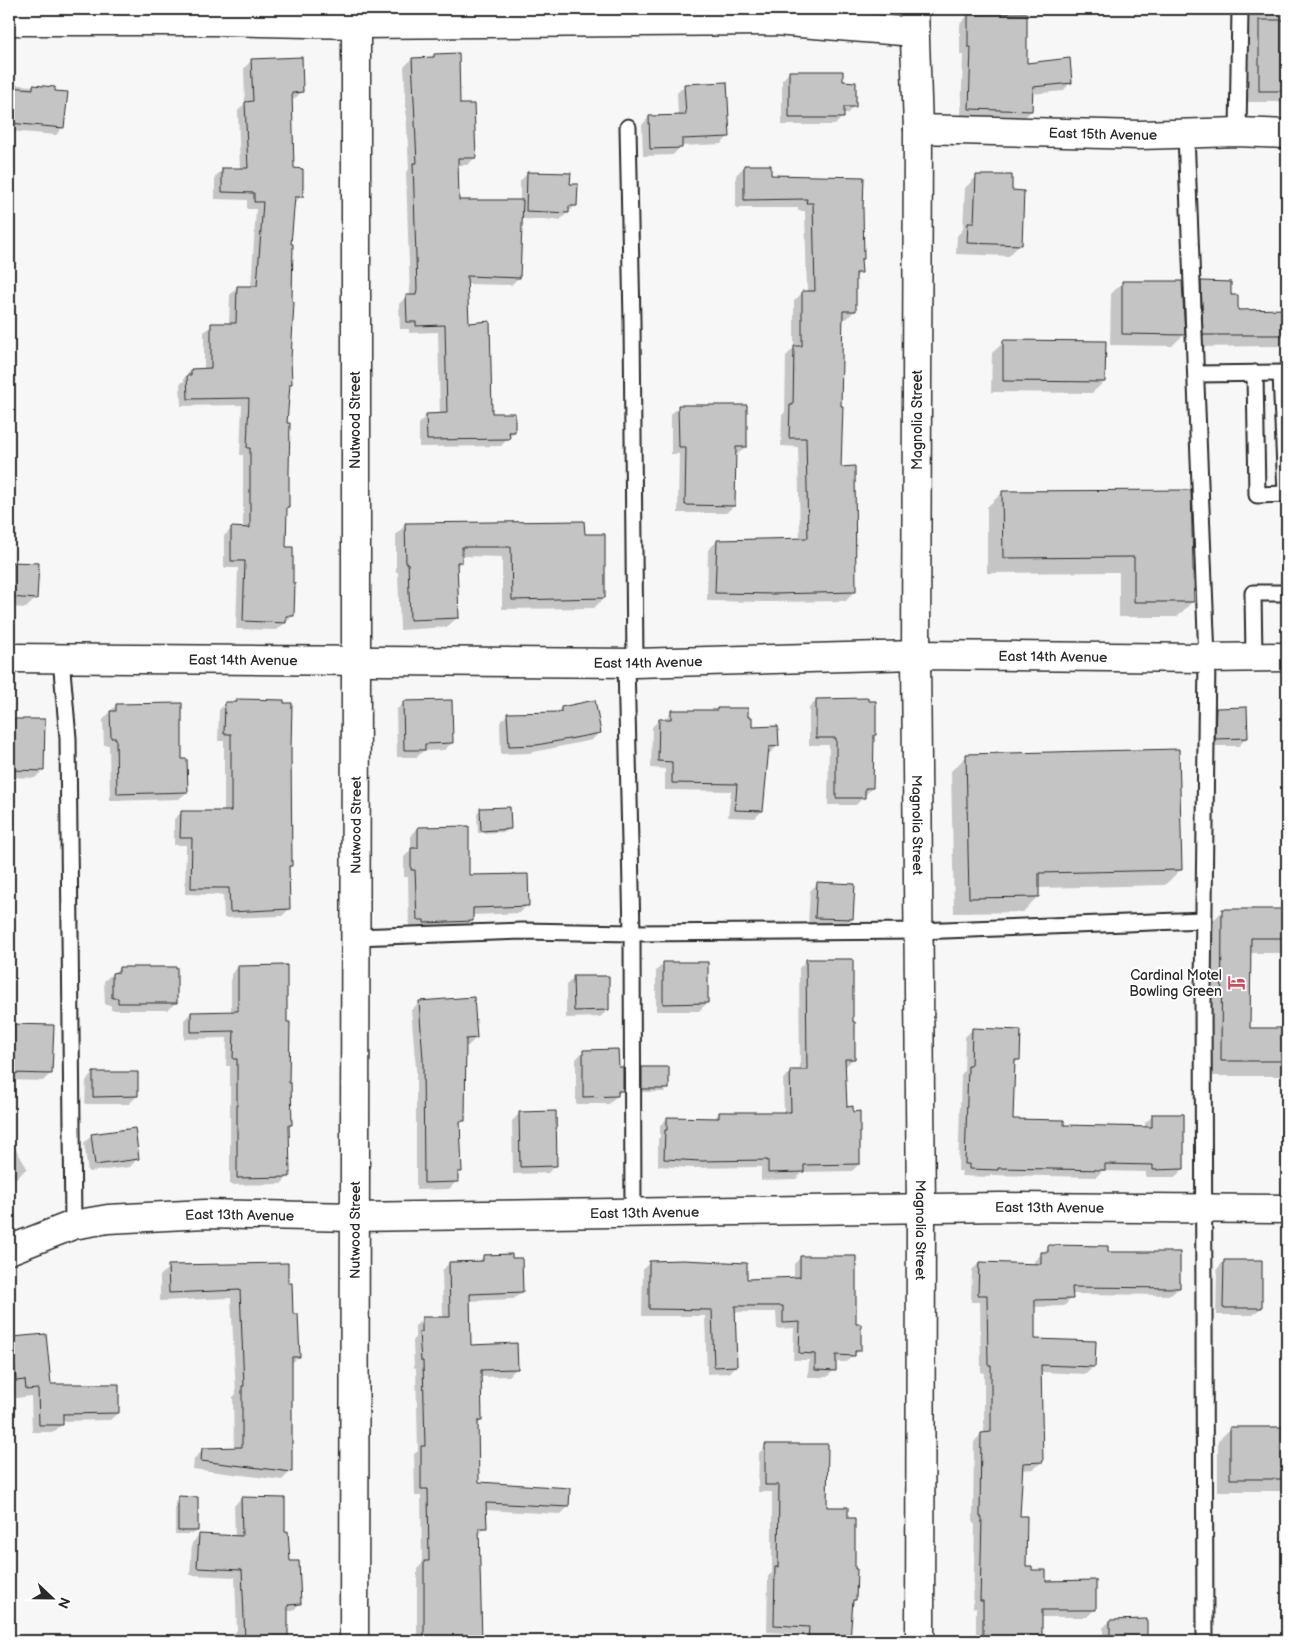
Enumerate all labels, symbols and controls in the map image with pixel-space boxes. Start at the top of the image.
street label: East 15th Avenue [1048,125,1157,144]
street label: Magnolia Street [909,369,926,470]
street label: Nutwood Street [347,370,364,469]
street label: East 14th Avenue [998,648,1107,666]
street label: East 14th Avenue [188,651,298,669]
street label: East 14th Avenue [593,653,703,672]
street label: Nutwood Street [348,775,365,874]
street label: Magnolia Street [908,775,926,876]
place label: Cardinal Motel Bowling Green [1129,967,1222,1000]
hotel icon: Cardinal Motel Bowling Green [1226,973,1246,993]
street label: Nutwood Street [347,1180,364,1279]
street label: Magnolia Street [912,1180,929,1281]
street label: East 13th Avenue [995,1199,1104,1217]
street label: East 13th Avenue [590,1204,699,1222]
street label: East 13th Avenue [185,1206,294,1225]
north arrow [28,1572,78,1622]
text: N [54,1595,73,1611]

